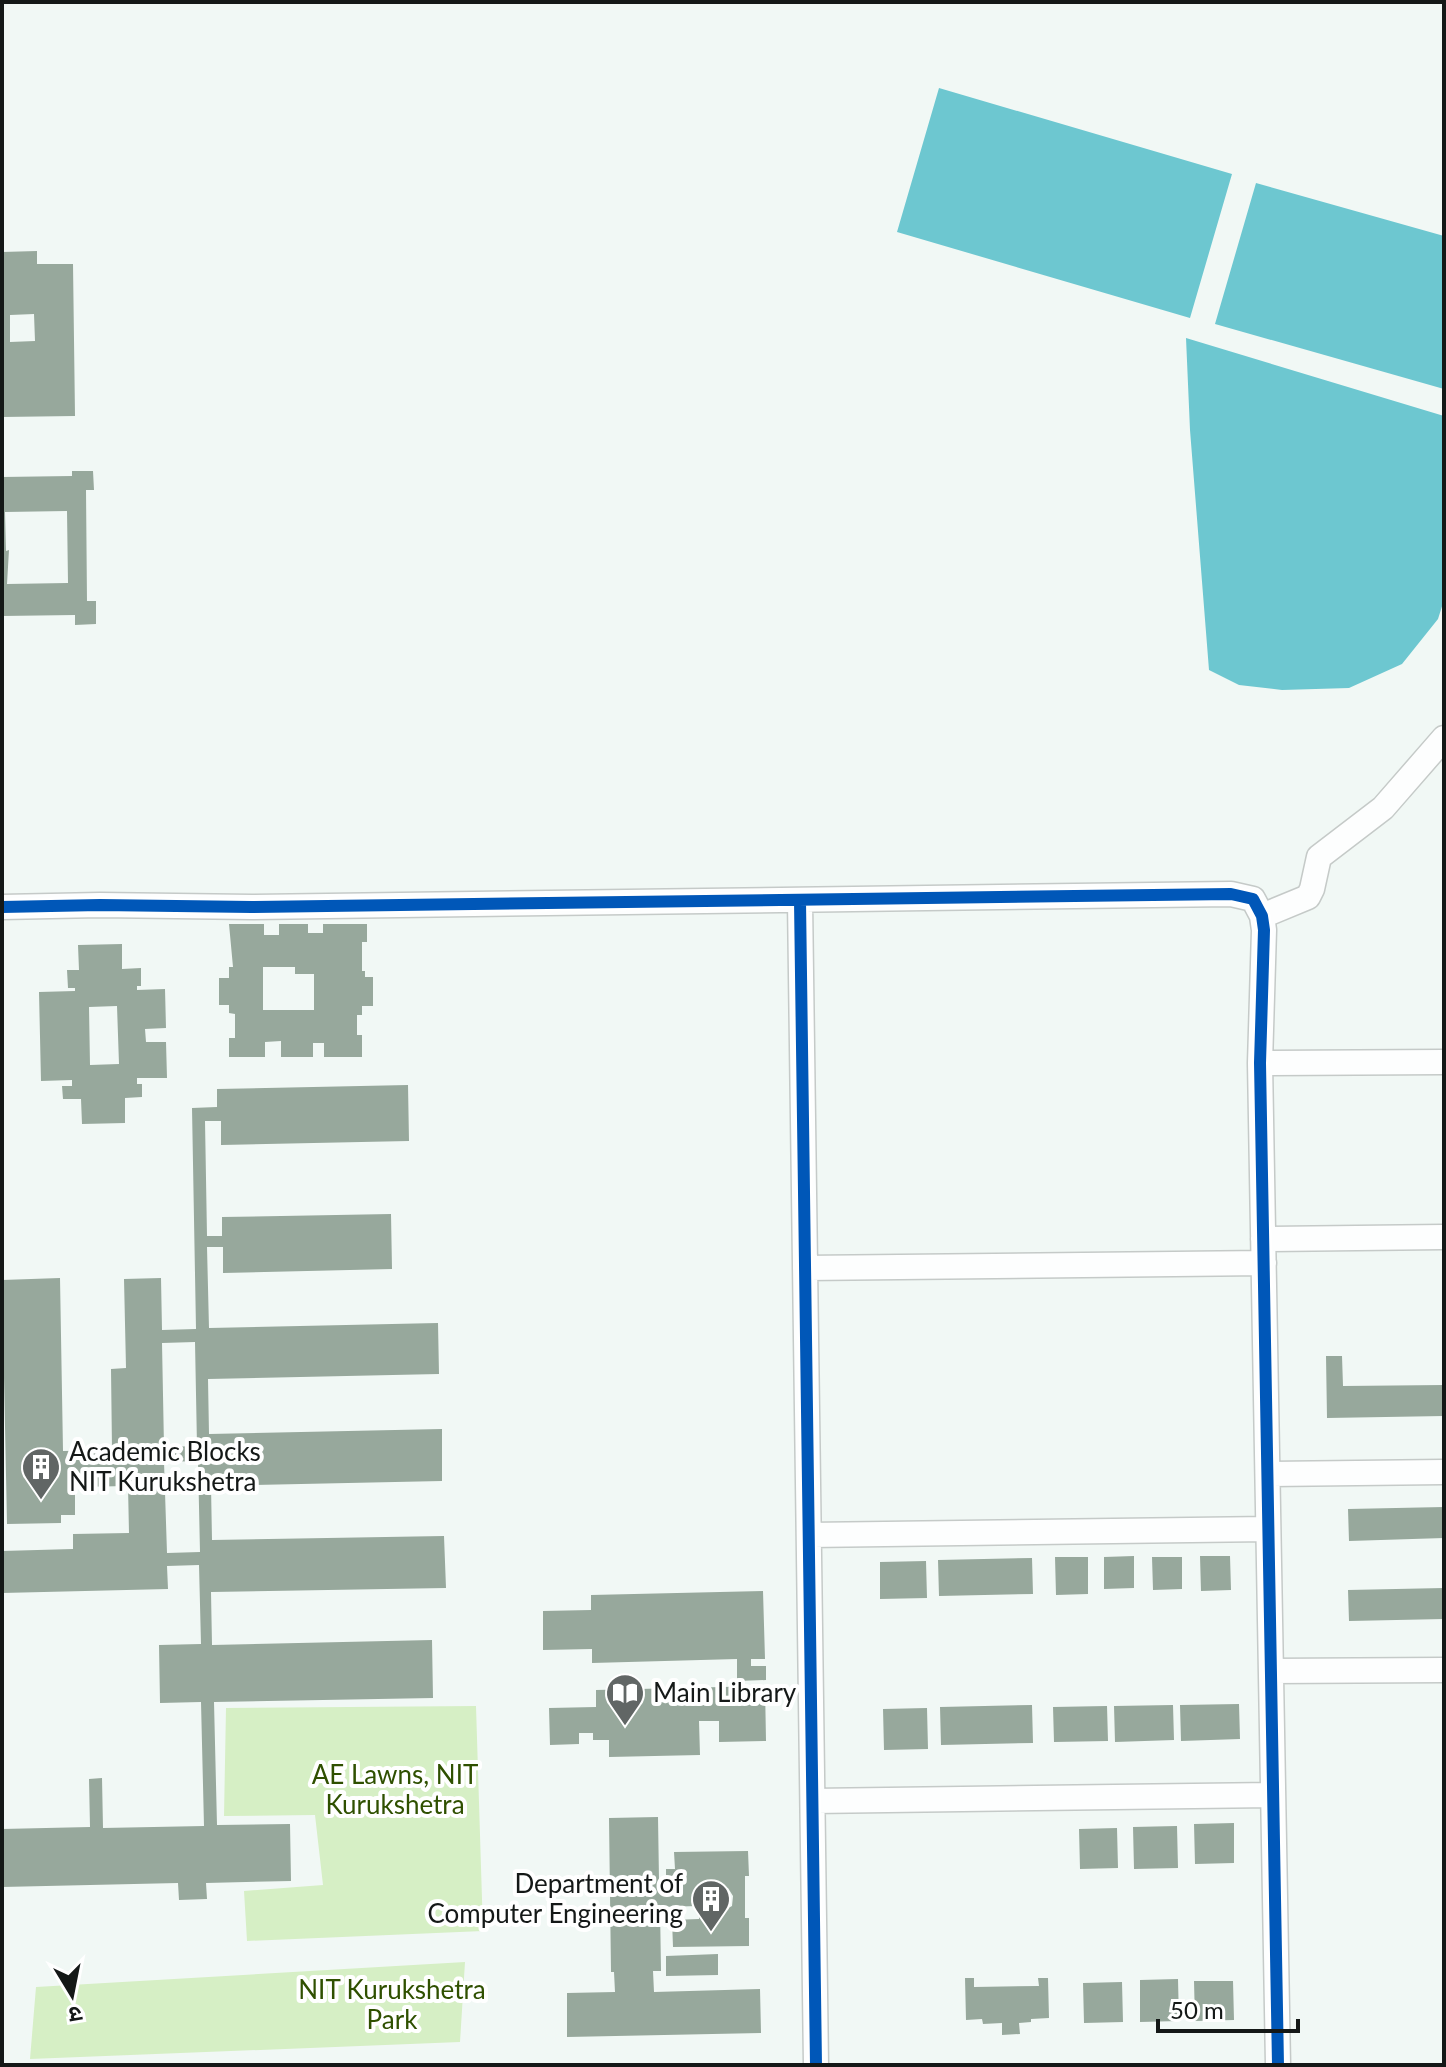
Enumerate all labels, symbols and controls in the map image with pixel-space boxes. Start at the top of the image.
place label: Academic Blocks NIT Kurukshetra [69,1435,261,1497]
building icon: Academic Blocks NIT Kurukshetra [20,1446,62,1501]
library icon: Main Library [604,1672,646,1727]
place label: Main Library [653,1676,797,1708]
park label: AE Lawns, NIT Kurukshetra [312,1758,478,1820]
place label: Department of Computer Engineering [428,1867,683,1929]
building icon: Department of Computer Engineering [690,1878,732,1933]
north arrow [32,1955,112,2035]
park label: NIT Kurukshetra Park [298,1973,486,2035]
scale bar [1158,1983,1298,2033]
text: 50 m [1170,1995,1224,2024]
text: उ [66,2001,84,2030]

